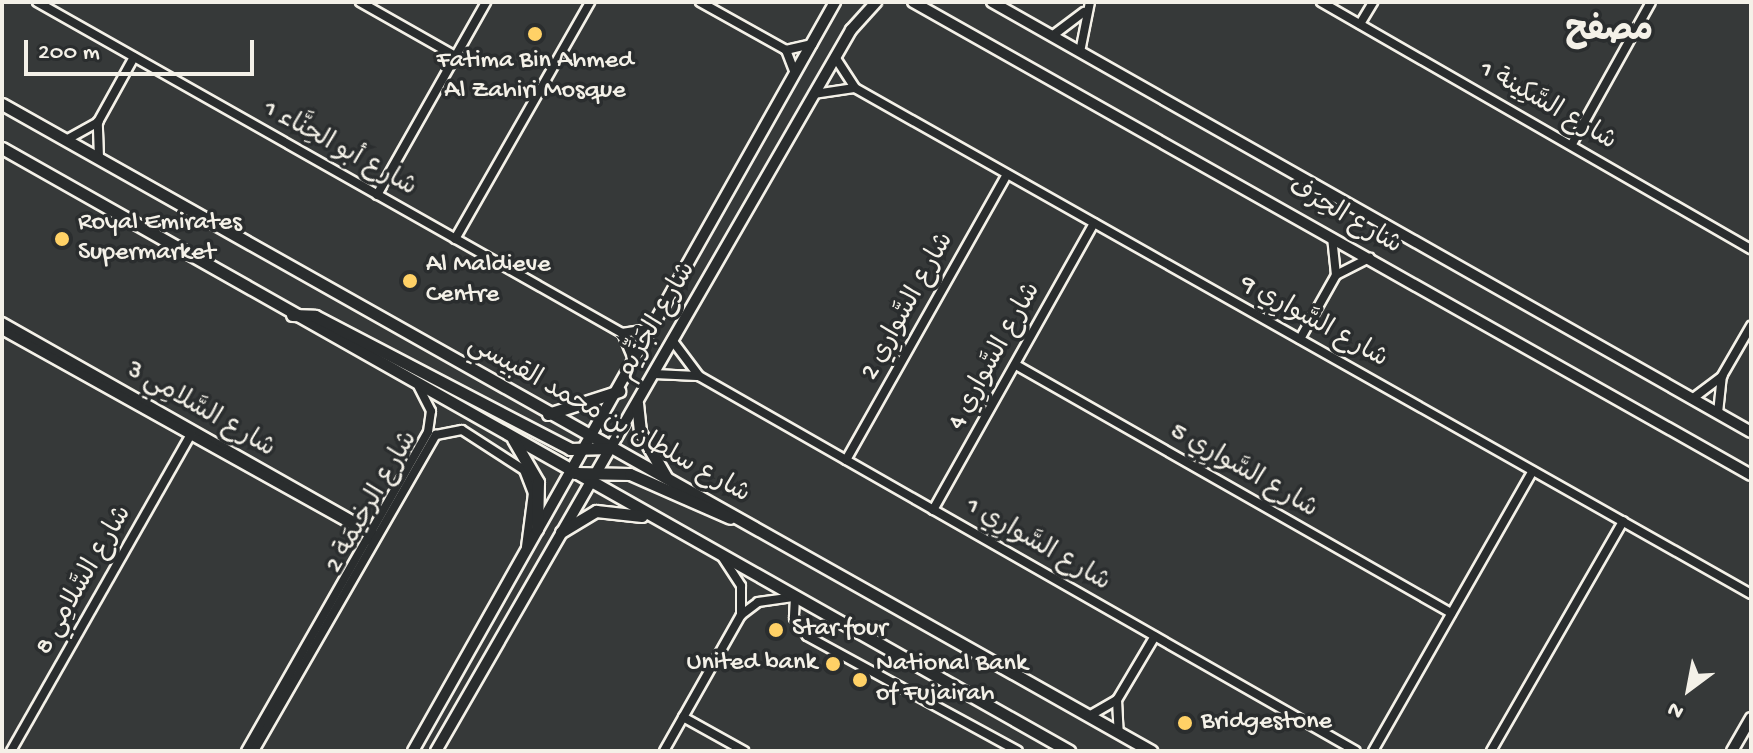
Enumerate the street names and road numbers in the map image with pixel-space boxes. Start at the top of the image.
street label: شارع السَّكِينة 1 [1473,55,1621,159]
street label: شارع أبو الحِنَّاء 1 [257,95,421,205]
street label: شارع الحِرَف [1282,173,1406,263]
street label: شارع السَّوارِي 2 [856,228,962,386]
street label: شارع الجَزِّيم [612,257,704,387]
street label: شارع السَّوارِي 9 [1234,270,1392,376]
street label: شارع السَّوارِي 4 [943,278,1049,436]
street label: شارع سلطان بن محمد القبيسي [461,330,755,512]
street label: شارع السَّلامِي 3 [120,356,280,466]
street label: شارع السَّوارِي 5 [1164,417,1322,527]
street label: شارع الرخيمَة 2 [320,427,426,579]
street label: شارع السَّوارِي 1 [959,492,1115,600]
street label: شارع السَّلامِي 8 [30,501,140,661]

